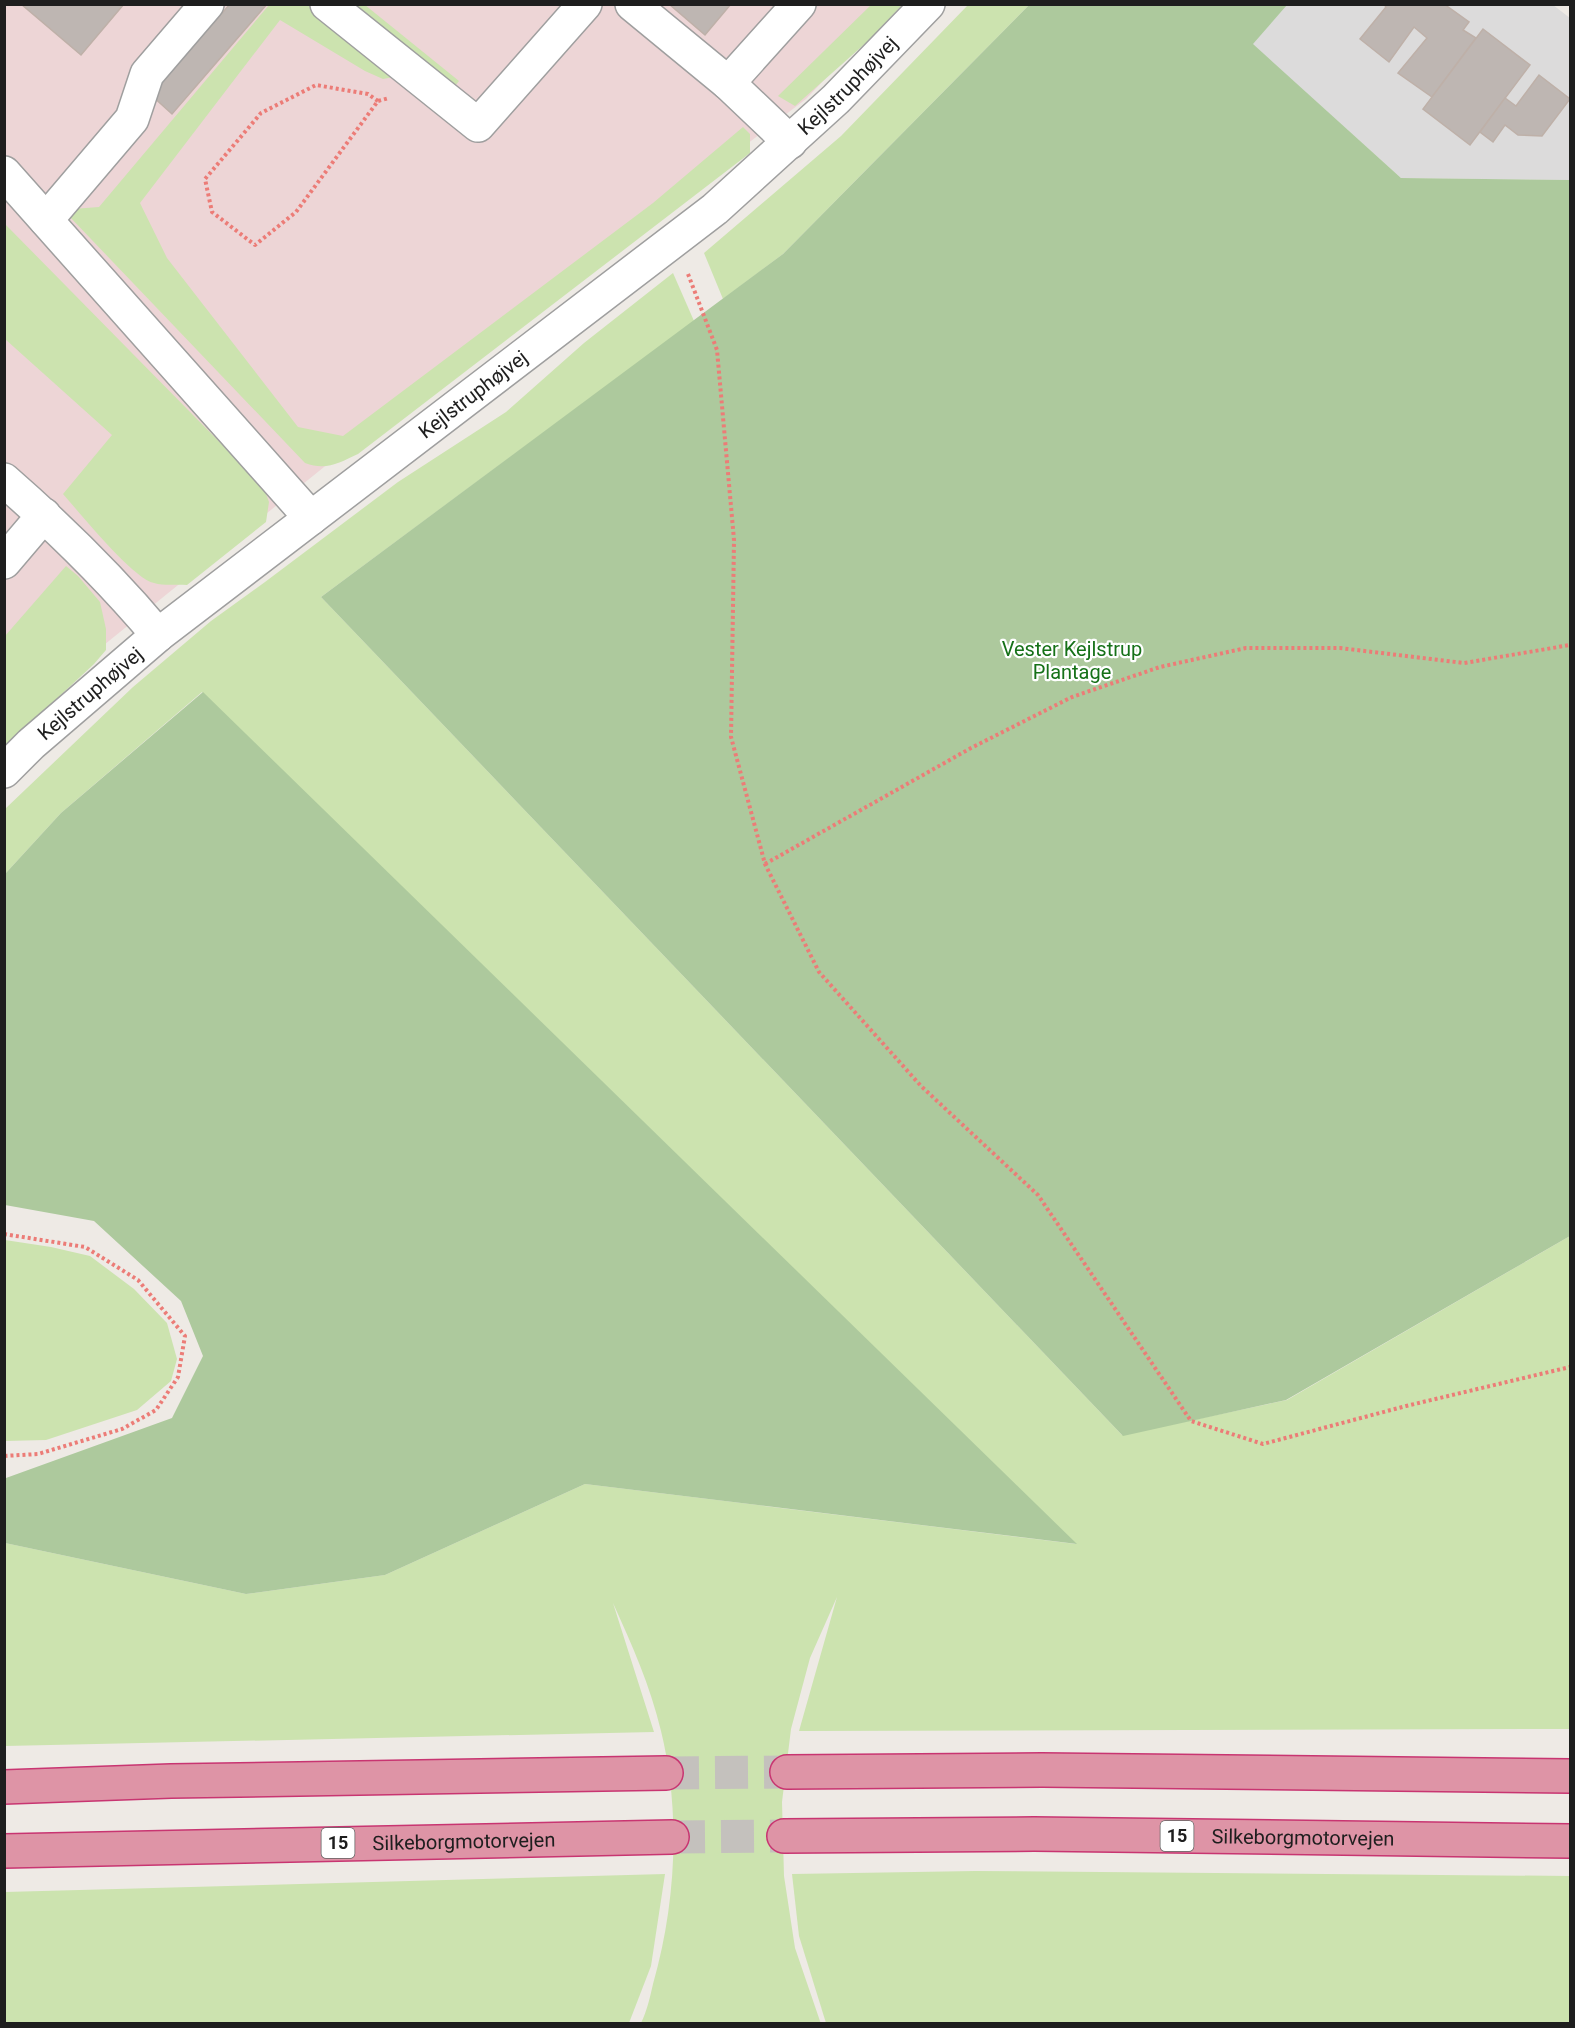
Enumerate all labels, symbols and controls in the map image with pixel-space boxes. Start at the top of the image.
street label: Kejlstruphøjvej [793,31,902,140]
street label: Kejlstruphøjvej [414,345,532,443]
park label: Vester Kejlstrup Plantage [1002,637,1142,684]
street label: Kejlstruphøjvej [33,642,147,745]
road number: 15 [1160,1821,1194,1851]
street label: Silkeborgmotorvejen [1211,1824,1395,1851]
street label: Silkeborgmotorvejen [372,1827,556,1855]
road number: 15 [322,1828,354,1858]

